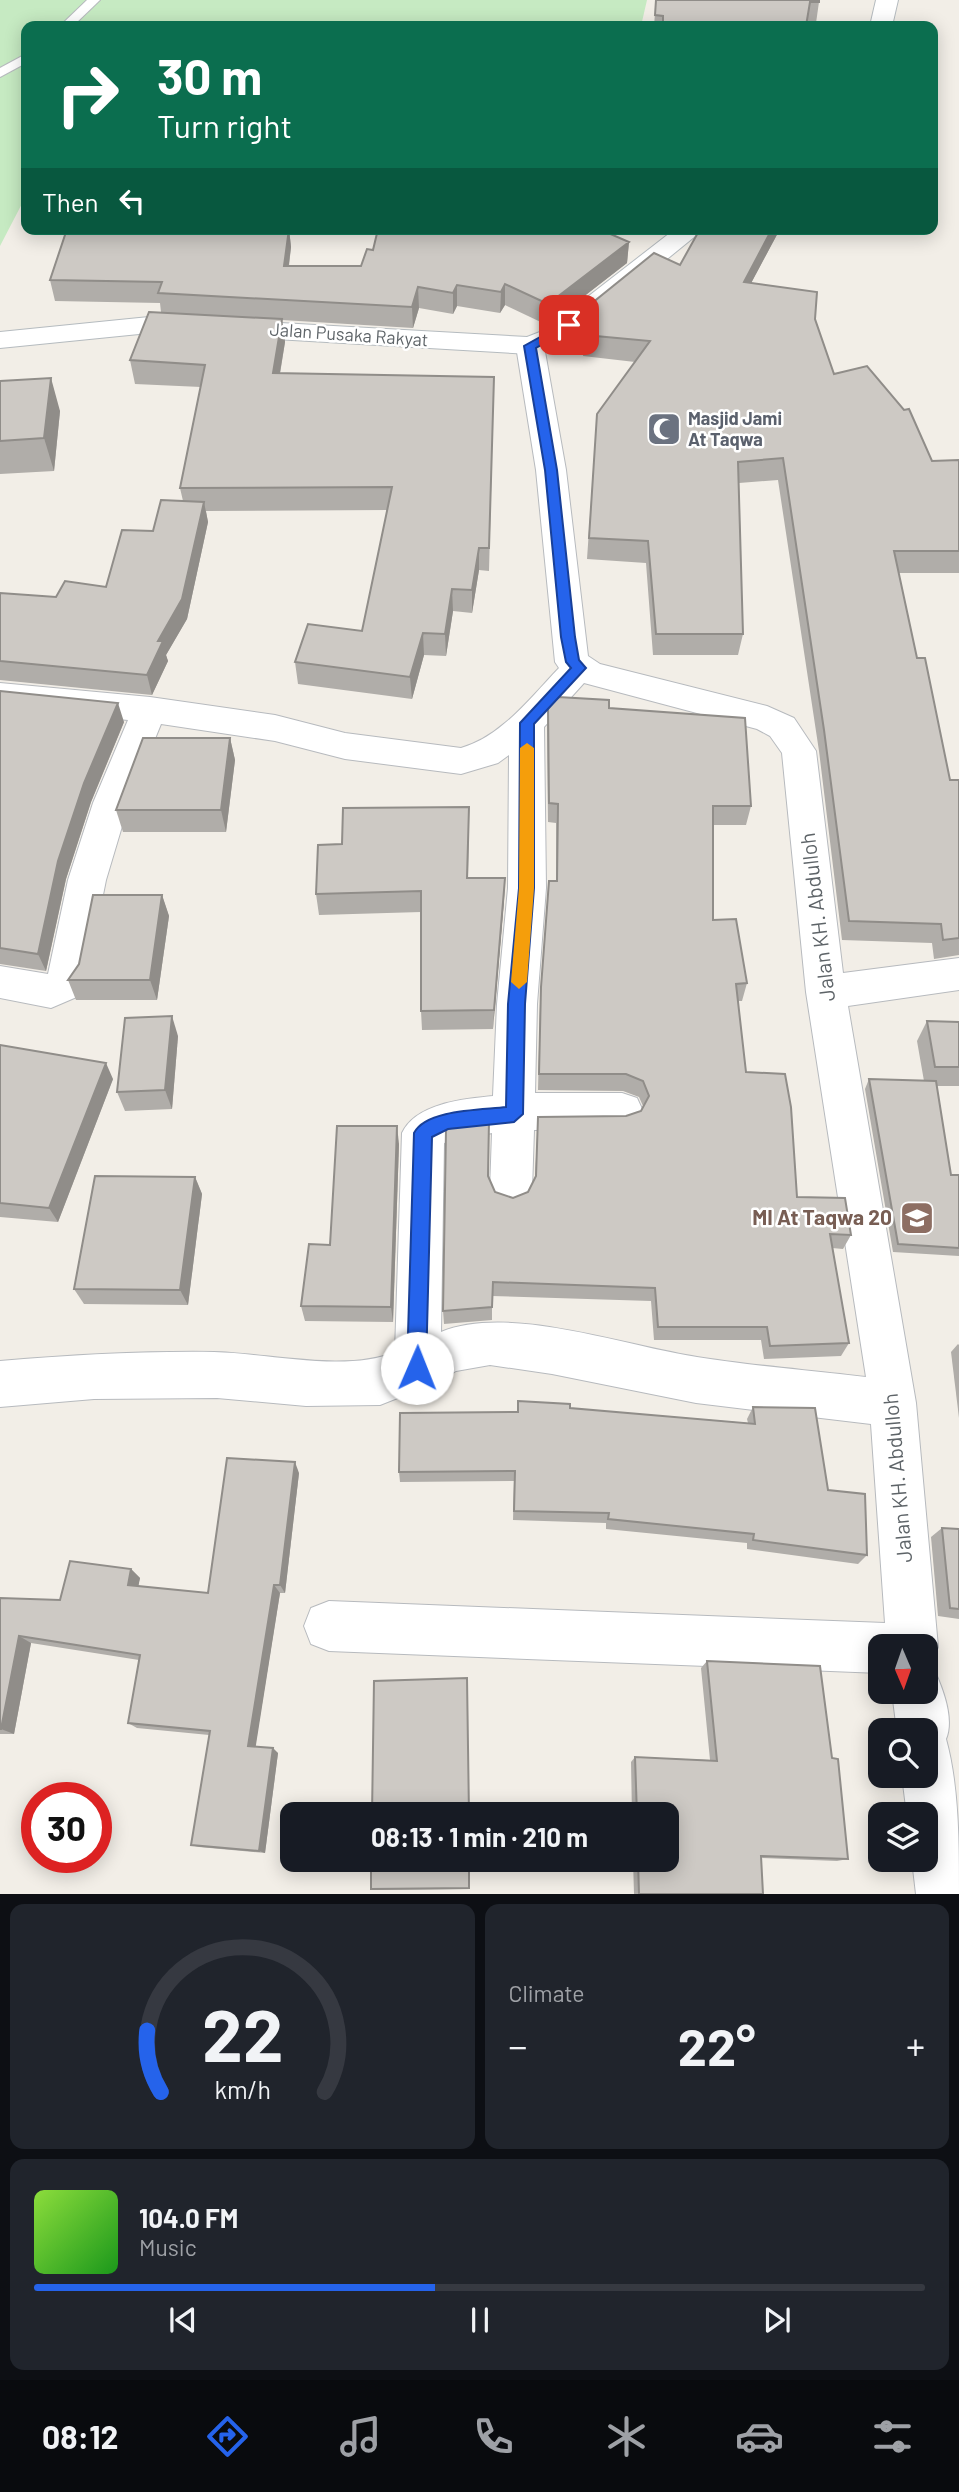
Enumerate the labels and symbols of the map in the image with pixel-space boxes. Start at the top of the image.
pin [539,295,599,355]
street label: Jalan Pusaka Rakyat [269,317,429,351]
place label: Masjid Jami At Taqwa [688,407,782,450]
mosque icon: Masjid Jami At Taqwa [645,410,683,448]
street label: Jalan KH. Abdulloh [794,831,839,1003]
school or university icon: MI At Taqwa 20 [898,1199,936,1237]
place label: MI At Taqwa 20 [752,1204,892,1229]
position arrow [380,1331,454,1405]
street label: Jalan KH. Abdulloh [877,1392,916,1564]
north arrow [868,1634,938,1704]
speed limit sign: 30 [21,1782,112,1873]

